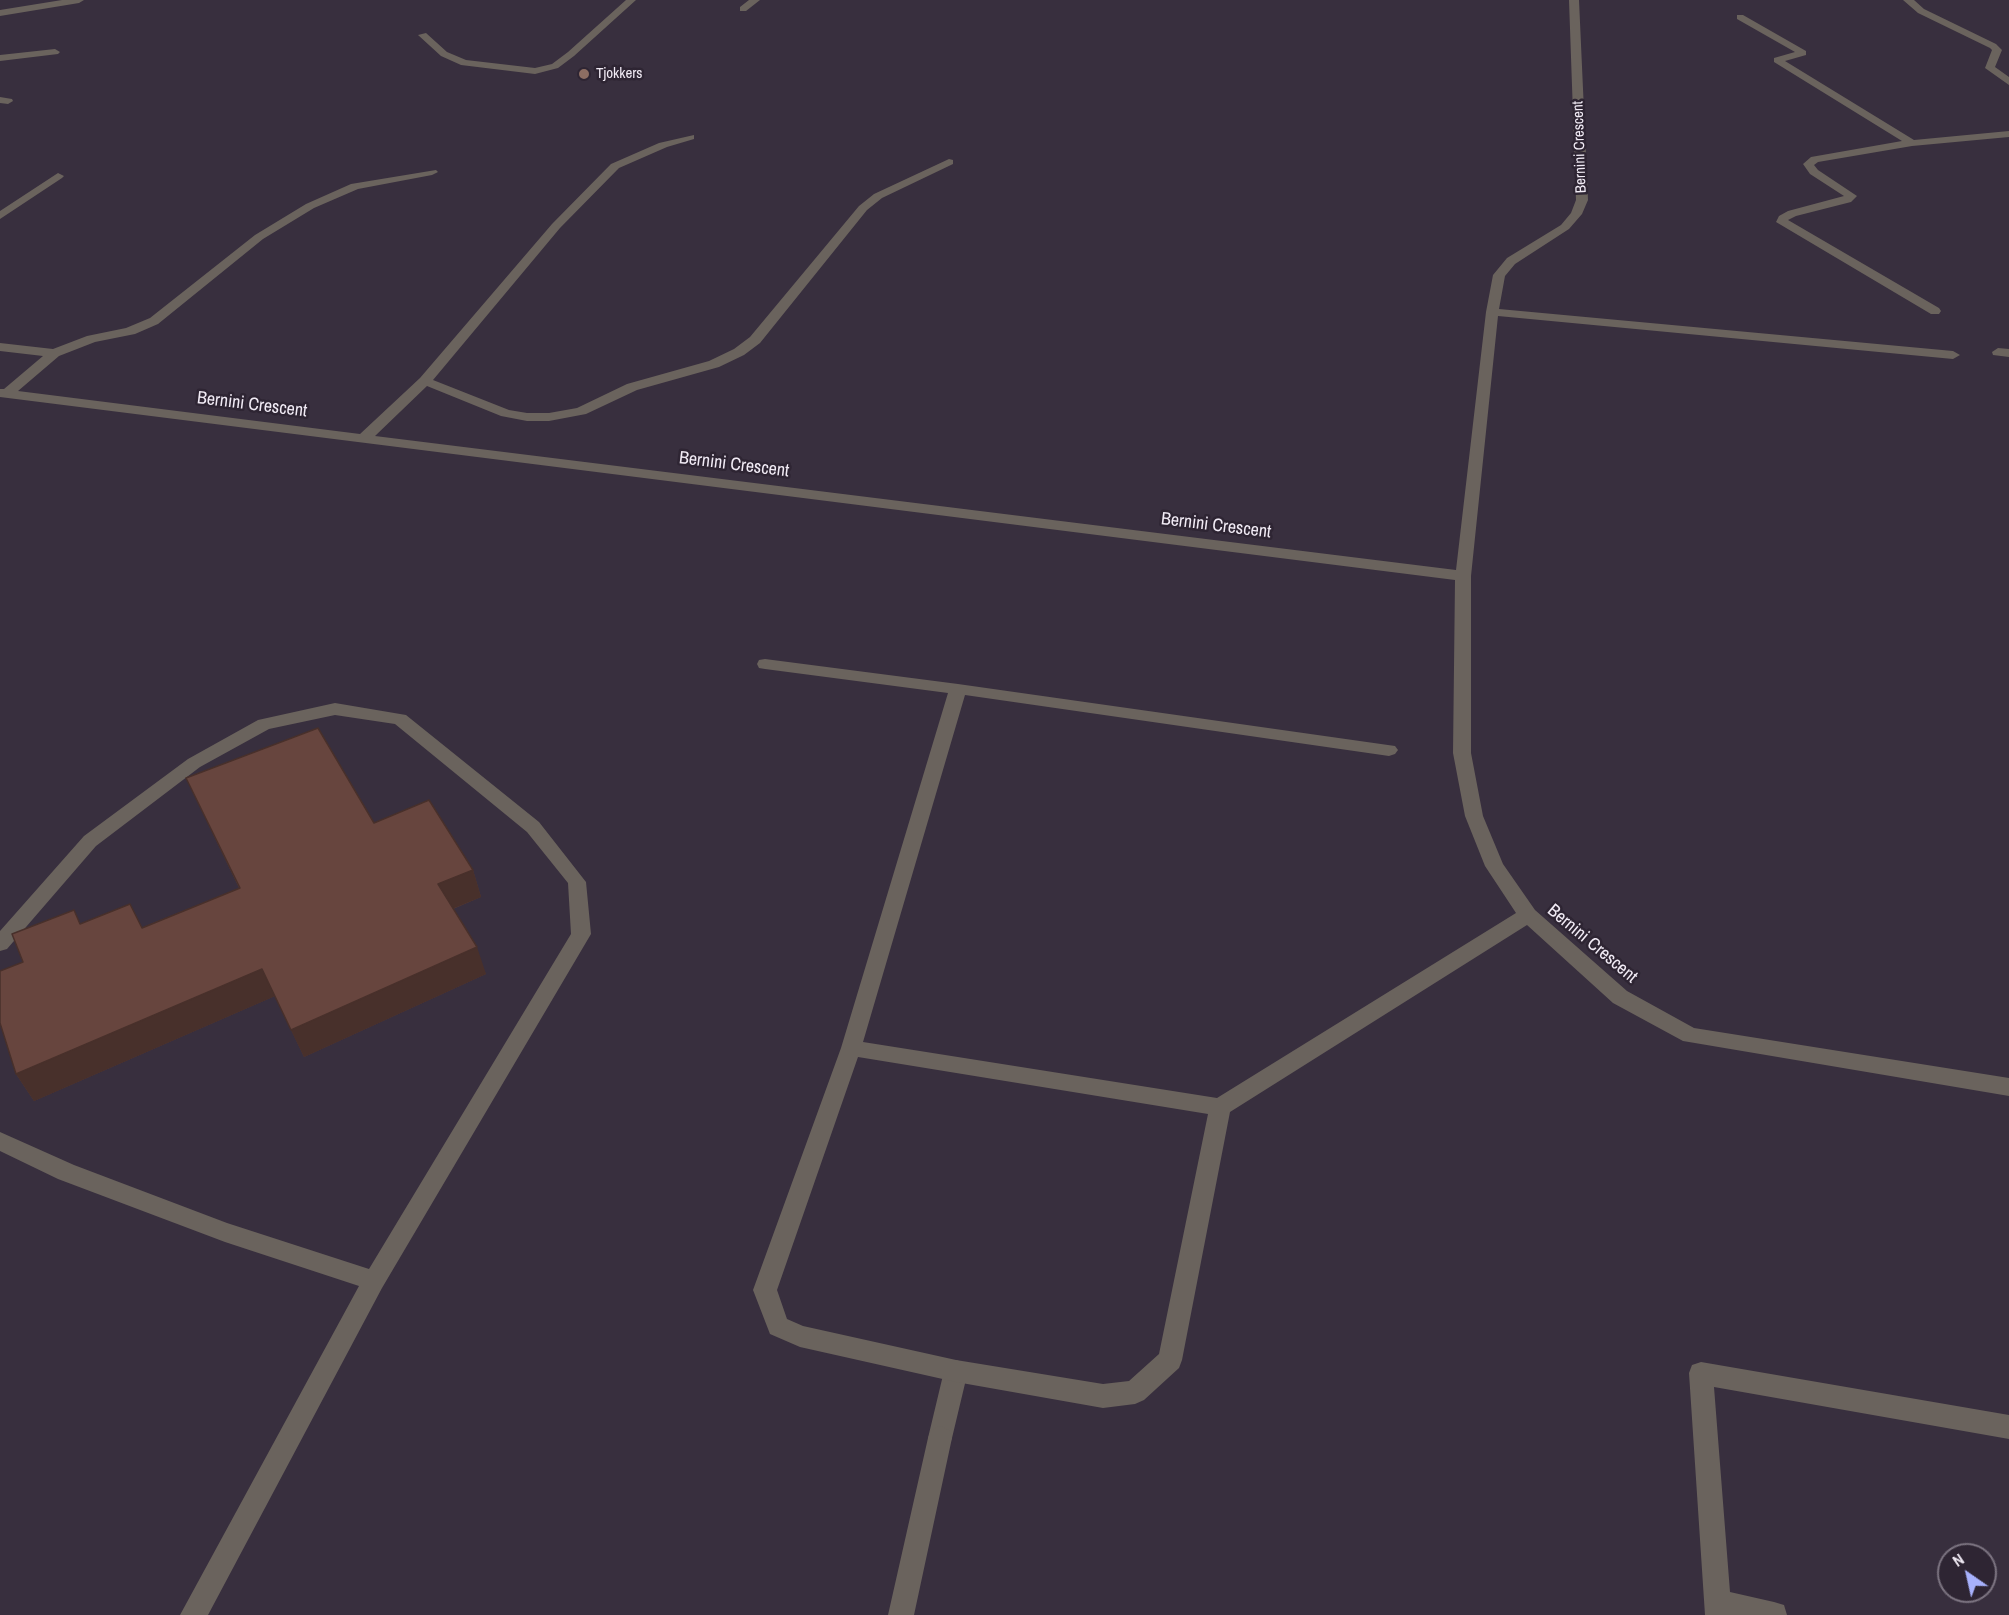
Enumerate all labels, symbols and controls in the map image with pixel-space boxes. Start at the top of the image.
place label: Tjokkers [596,65,642,83]
marker: Tjokkers [577,67,591,81]
street label: Bernini Crescent [1569,101,1591,193]
street label: Bernini Crescent [196,388,308,422]
street label: Bernini Crescent [678,448,790,482]
street label: Bernini Crescent [1160,509,1272,543]
street label: Bernini Crescent [1543,900,1641,988]
north arrow [1937,1543,1997,1603]
text: N [1948,1548,1968,1572]

